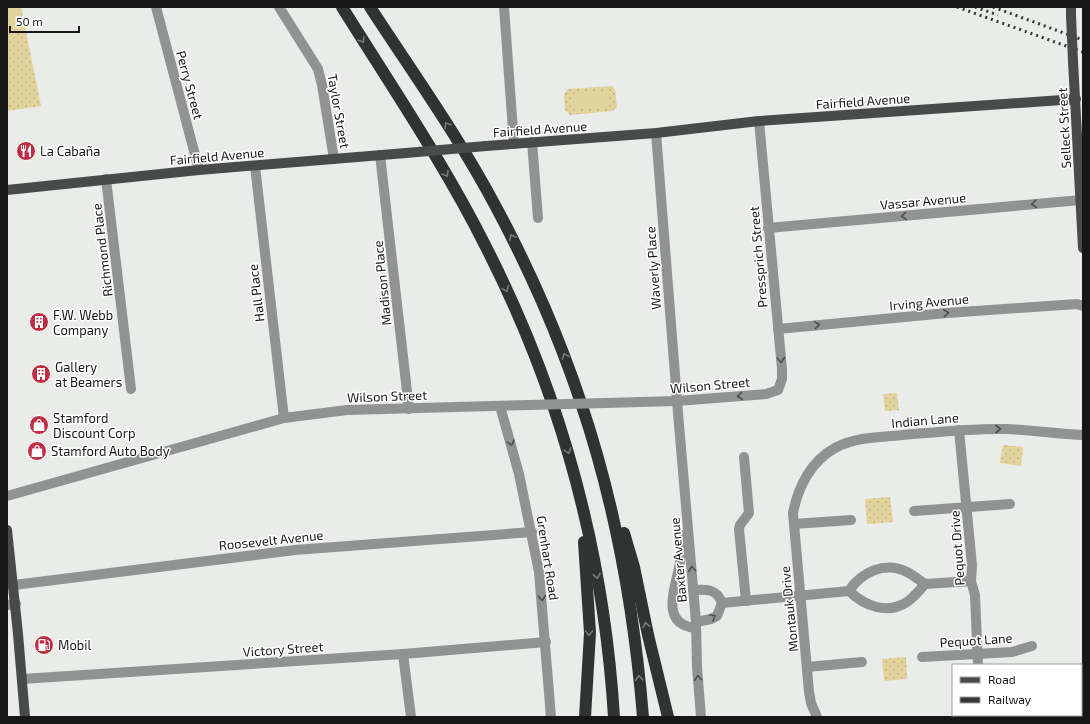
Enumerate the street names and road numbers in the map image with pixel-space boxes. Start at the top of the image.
street label: Perry Street [173,49,207,121]
street label: Taylor Street [325,72,353,150]
street label: Selleck Street [1054,87,1074,169]
street label: Fairfield Avenue [815,90,911,112]
street label: Fairfield Avenue [492,118,588,140]
street label: Fairfield Avenue [169,144,265,168]
street label: Vassar Avenue [879,189,967,213]
street label: Richmond Place [88,202,116,298]
street label: Pressprich Street [746,206,770,308]
street label: Waverly Place [642,226,664,310]
street label: Madison Place [370,240,394,326]
street label: Hall Place [245,263,267,323]
street label: Irving Avenue [889,291,969,313]
street label: Wilson Street [669,374,751,396]
street label: Wilson Street [347,387,427,405]
street label: Indian Lane [891,409,959,431]
street label: Pequot Drive [946,510,968,586]
street label: Grenhart Road [533,515,563,601]
street label: Baxter Avenue [666,517,690,603]
street label: Roosevelt Avenue [218,527,324,553]
street label: Montauk Drive [777,565,801,653]
street label: Pequot Lane [939,629,1013,651]
street label: Victory Street [242,638,324,660]

